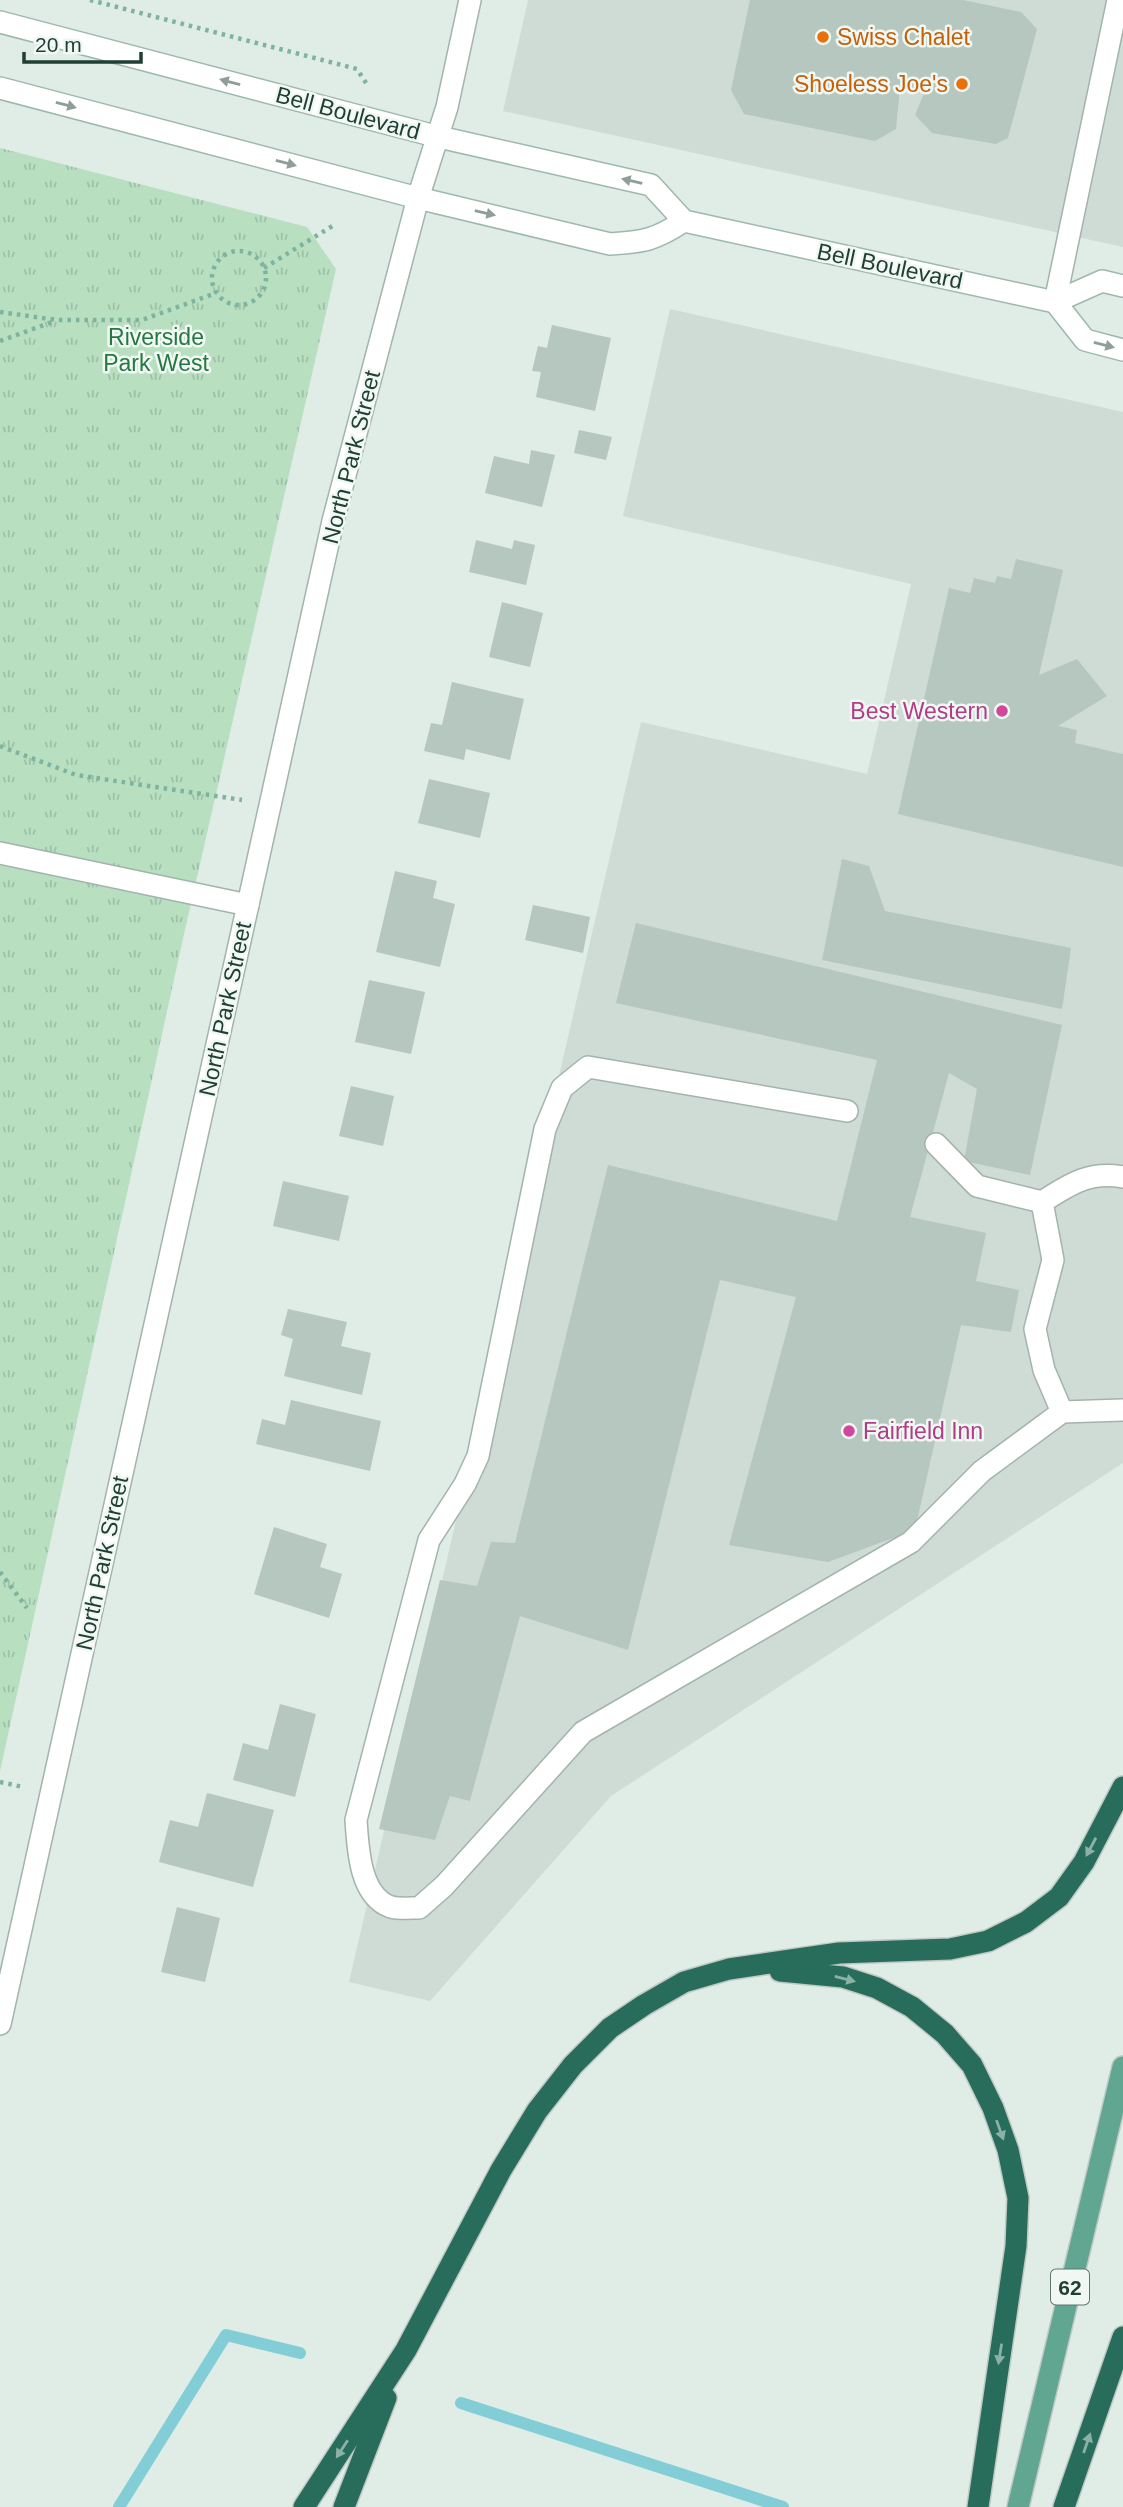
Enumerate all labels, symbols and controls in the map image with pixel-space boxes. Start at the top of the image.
scale bar [24,21,142,65]
place label: Swiss Chalet [837,24,971,50]
marker: Swiss Chalet [815,29,831,45]
text: 20 m [35,33,82,56]
place label: Shoeless Joe's [794,71,948,97]
one-way arrow [219,76,241,87]
marker: Shoeless Joe's [954,76,970,92]
street label: Bell Boulevard [273,81,423,145]
one-way arrow [55,100,77,111]
one-way arrow [275,158,297,169]
one-way arrow [621,175,643,186]
one-way arrow [474,208,496,219]
street label: Bell Boulevard [815,238,965,294]
park label: Riverside Park West [103,324,209,376]
one-way arrow [1093,340,1115,351]
street label: North Park Street [317,367,385,546]
place label: Best Western [850,698,988,724]
marker: Best Western [994,703,1010,719]
street label: North Park Street [194,919,256,1099]
place label: Fairfield Inn [863,1418,983,1444]
marker: Fairfield Inn [841,1423,857,1439]
street label: North Park Street [71,1473,133,1653]
one-way arrow [1086,1838,1098,1858]
one-way arrow [834,1974,856,1985]
one-way arrow [995,2119,1006,2140]
road number: 62 [1051,2270,1089,2304]
one-way arrow [995,2343,1006,2365]
one-way arrow [1082,2432,1093,2453]
one-way arrow [335,2439,348,2458]

